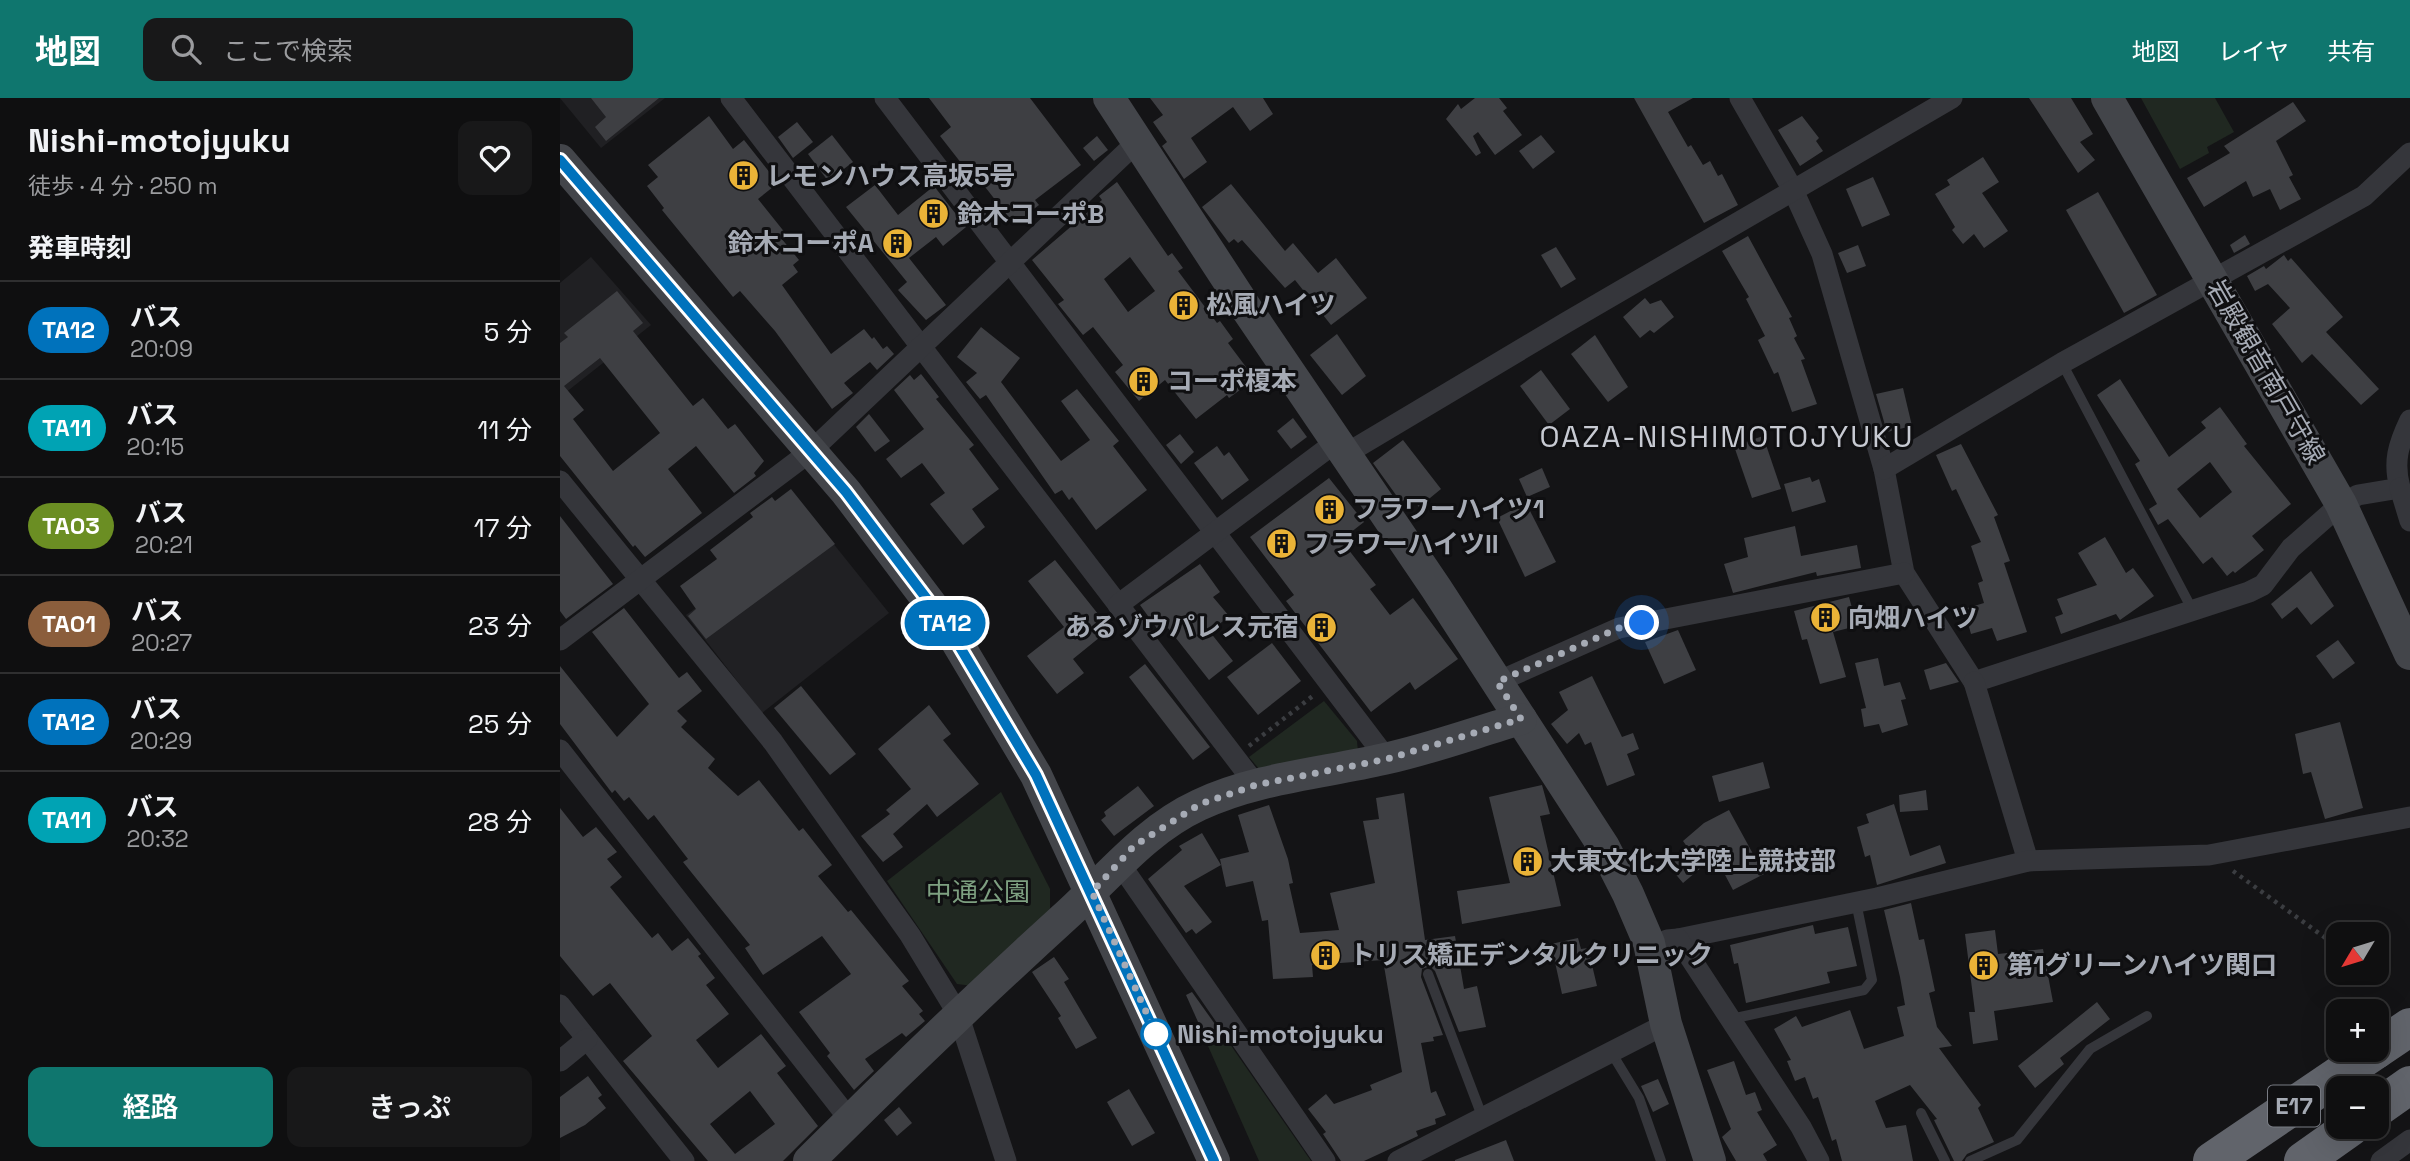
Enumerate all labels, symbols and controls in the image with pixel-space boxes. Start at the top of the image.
search box [143,18,633,81]
icon: search [167,30,205,68]
text: 地図 [35,31,101,73]
text: ここで検索 [223,34,353,68]
text: 地図 [2132,36,2180,67]
text: レイヤ [2218,36,2289,67]
text: 共有 [2327,36,2375,67]
text: Nishi-motojyuku [28,120,290,162]
button: heart [458,121,532,195]
building icon: レモンハウス高坂5号 [726,159,760,193]
place label: レモンハウス高坂5号 [766,159,1016,193]
text: 徒歩 · 4 分 · 250 m [28,171,218,201]
building icon: 鈴木コーポB [917,197,951,231]
place label: 鈴木コーポB [957,197,1104,231]
place label: 鈴木コーポA [728,226,875,260]
building icon: 鈴木コーポA [880,226,914,260]
text: 発車時刻 [28,231,132,265]
street label: 岩殿観音南戸守線 [2199,273,2333,471]
building icon: 松風ハイツ [1166,288,1200,322]
place label: 松風ハイツ [1206,288,1335,322]
text: バス [130,300,182,334]
text: TA12 [42,314,95,345]
text: 5 分 [484,315,532,349]
text: 20:09 [130,334,193,364]
building icon: コーポ榎本 [1127,364,1161,398]
place label: コーポ榎本 [1167,364,1297,398]
text: バス [127,398,179,432]
text: TA11 [42,412,92,443]
text: 11 分 [478,413,532,447]
district label: OAZA-NISHIMOTOJYUKU [1539,417,1915,456]
text: 20:15 [127,432,184,462]
building icon: フラワーハイツ1 [1312,492,1346,526]
place label: フラワーハイツ1 [1352,492,1545,526]
text: バス [135,496,187,530]
text: TA03 [42,510,100,541]
text: 17 分 [474,511,532,545]
building icon: フラワーハイツII [1264,527,1298,561]
place label: フラワーハイツII [1304,527,1499,561]
text: 20:21 [135,530,193,560]
text: バス [131,594,183,628]
line badge: TA12 [896,600,994,646]
building icon: 向畑ハイツ [1808,601,1842,635]
place label: 向畑ハイツ [1848,601,1977,635]
your location [1624,605,1659,640]
text: TA12 [919,607,971,638]
text: TA01 [42,608,96,639]
text: 23 分 [468,609,532,643]
place label: あるゾウパレス元宿 [1065,610,1299,644]
building icon: あるゾウパレス元宿 [1305,610,1339,644]
text: 20:27 [131,628,192,658]
text: バス [130,692,182,726]
text: TA12 [42,706,95,737]
text: 25 分 [468,707,532,741]
text: 20:29 [130,726,192,756]
text: バス [127,790,179,824]
text: TA11 [42,804,92,835]
text: 28 分 [467,805,532,839]
text: 20:32 [127,824,189,854]
building icon: 大東文化大学陸上競技部 [1510,844,1544,878]
place label: 大東文化大学陸上競技部 [1550,844,1836,878]
park label: 中通公園 [926,875,1030,909]
north arrow [2326,922,2389,985]
map controls [2326,922,2389,1139]
building icon: トリス矯正デンタルクリニック [1309,938,1343,972]
place label: トリス矯正デンタルクリニック [1349,938,1713,972]
building icon: 第1グリーンハイツ関口 [1967,948,2001,982]
place label: 第1グリーンハイツ関口 [2007,948,2277,982]
button: + [2326,999,2389,1062]
place label: Nishi-motojyuku [1177,1017,1384,1051]
marker: Nishi-motojyuku [1141,1019,1171,1049]
button: 経路 [28,1067,273,1147]
button: きっぷ [287,1067,532,1147]
button: − [2326,1076,2389,1139]
road number: E17 [2268,1086,2320,1126]

